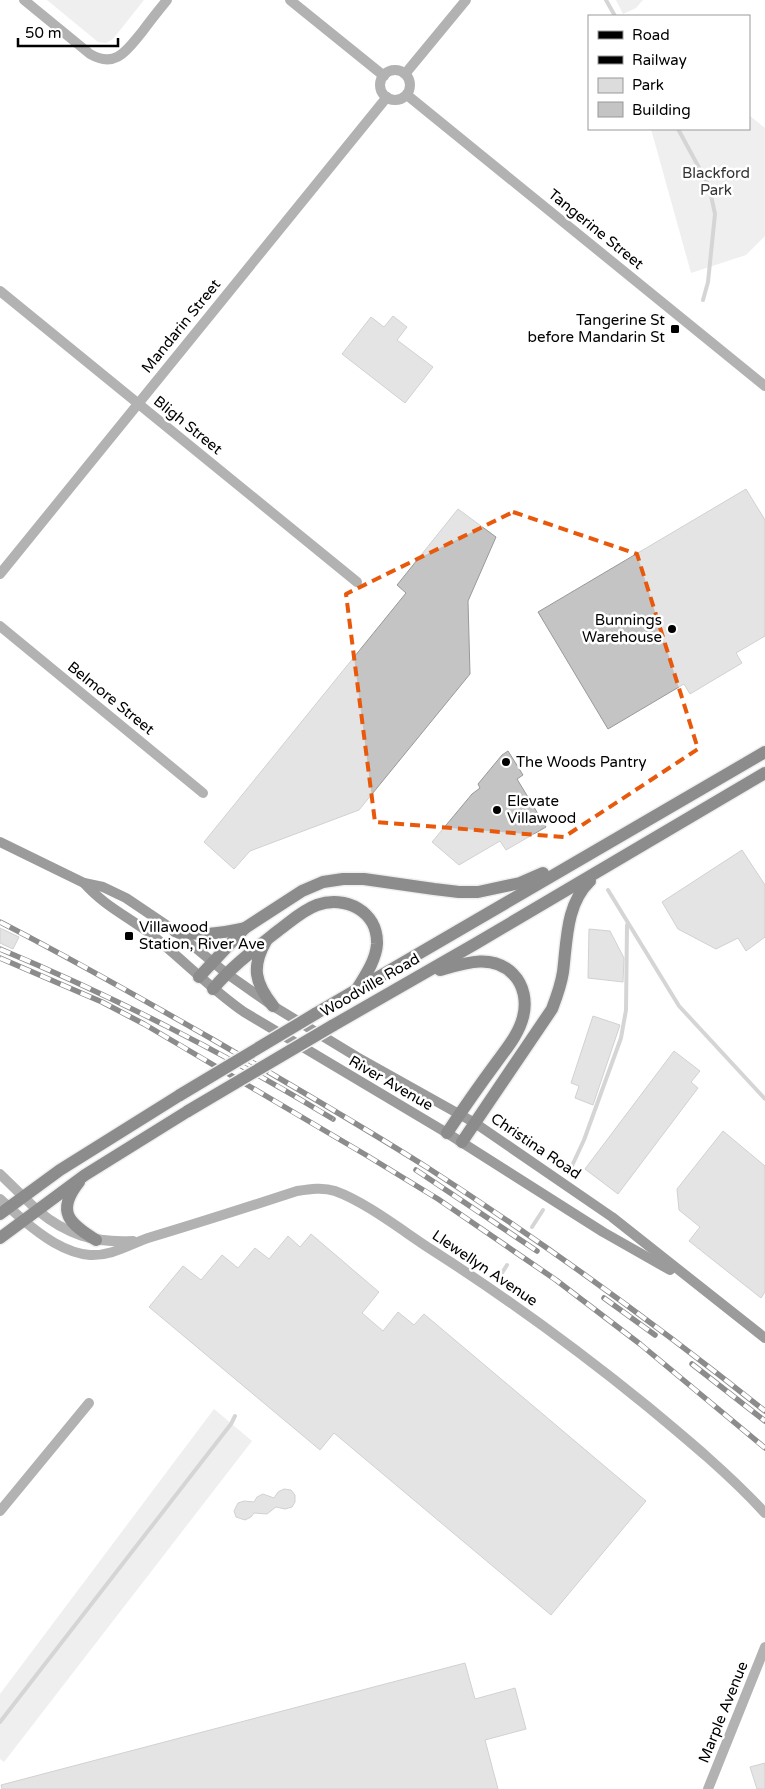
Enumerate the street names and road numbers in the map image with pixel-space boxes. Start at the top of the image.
street label: Tangerine Street [545,185,647,273]
street label: Mandarin Street [138,275,224,376]
street label: Bligh Street [150,392,226,458]
street label: Belmore Street [64,658,158,739]
street label: Woodville Road [317,949,423,1021]
street label: River Avenue [346,1052,436,1114]
street label: Christina Road [488,1109,584,1183]
street label: Llewellyn Avenue [429,1226,541,1310]
street label: Marple Avenue [694,1659,752,1765]

